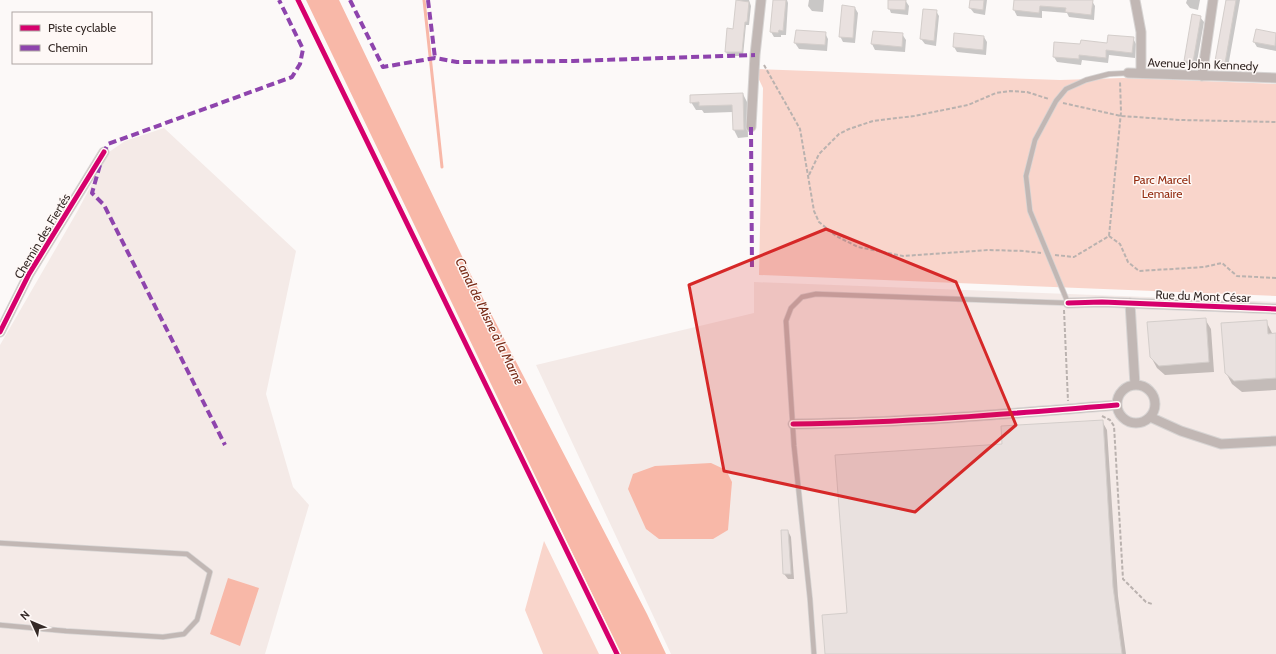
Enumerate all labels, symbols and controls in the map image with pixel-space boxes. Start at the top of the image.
legend [12,12,152,64]
text: Piste cyclable [48,20,116,35]
text: Chemin [48,40,88,55]
street label: Avenue John Kennedy [1147,55,1259,73]
park label: Parc Marcel Lemaire [1133,172,1191,201]
street label: Chemin des Fiertés [11,191,73,281]
water label: Canal de l'Aisne à la Marne [452,255,528,387]
street label: Rue du Mont César [1155,287,1251,305]
north arrow [12,602,52,642]
text: N [17,607,33,623]

